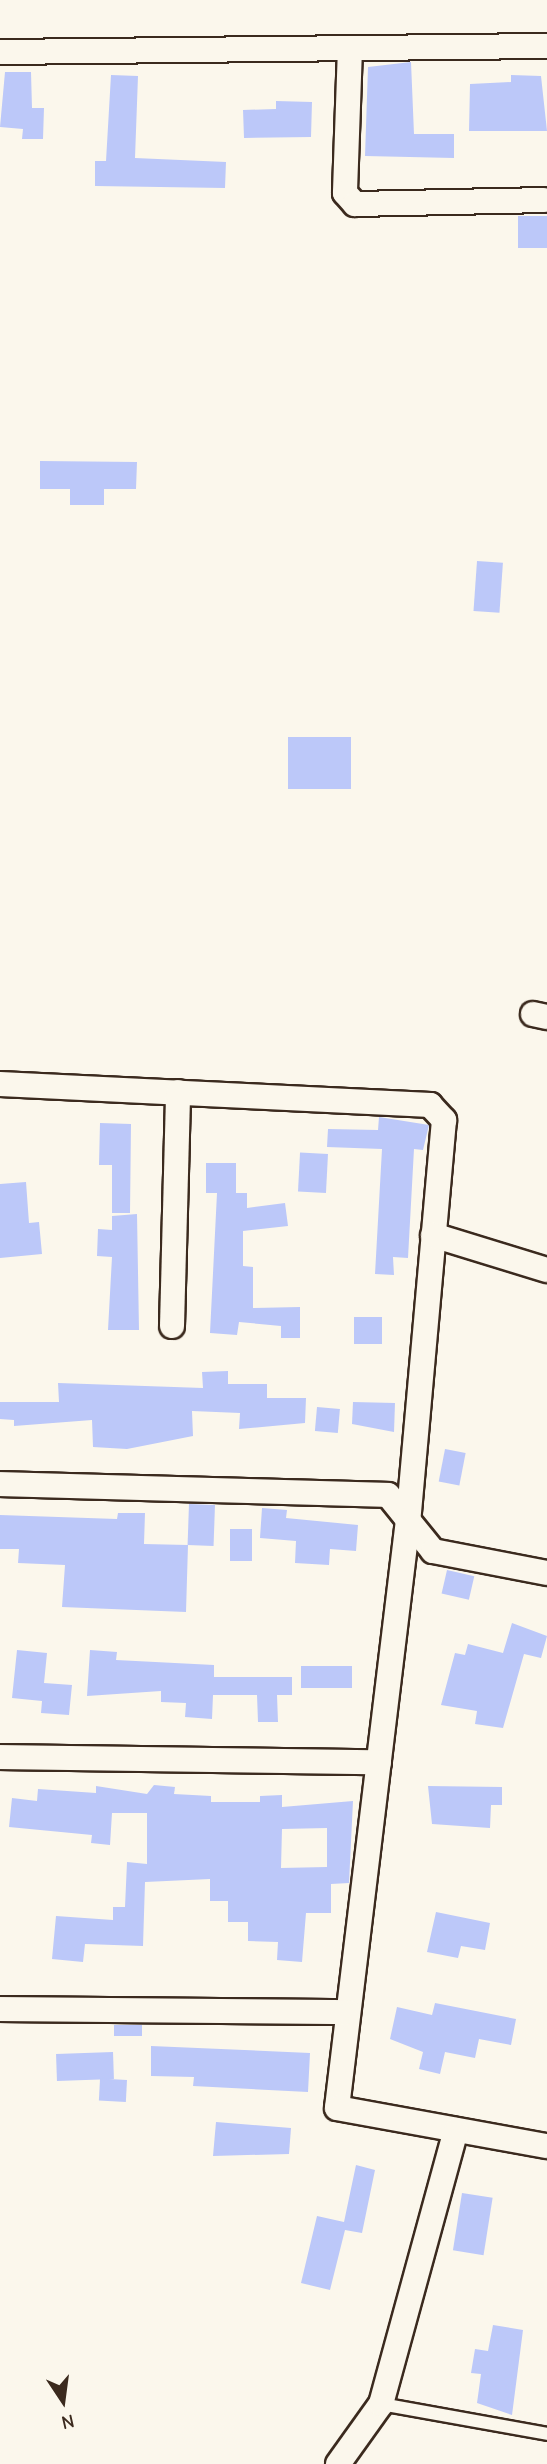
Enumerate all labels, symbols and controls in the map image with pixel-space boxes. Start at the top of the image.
north arrow [28,2366,98,2436]
text: N [59,2409,76,2434]

